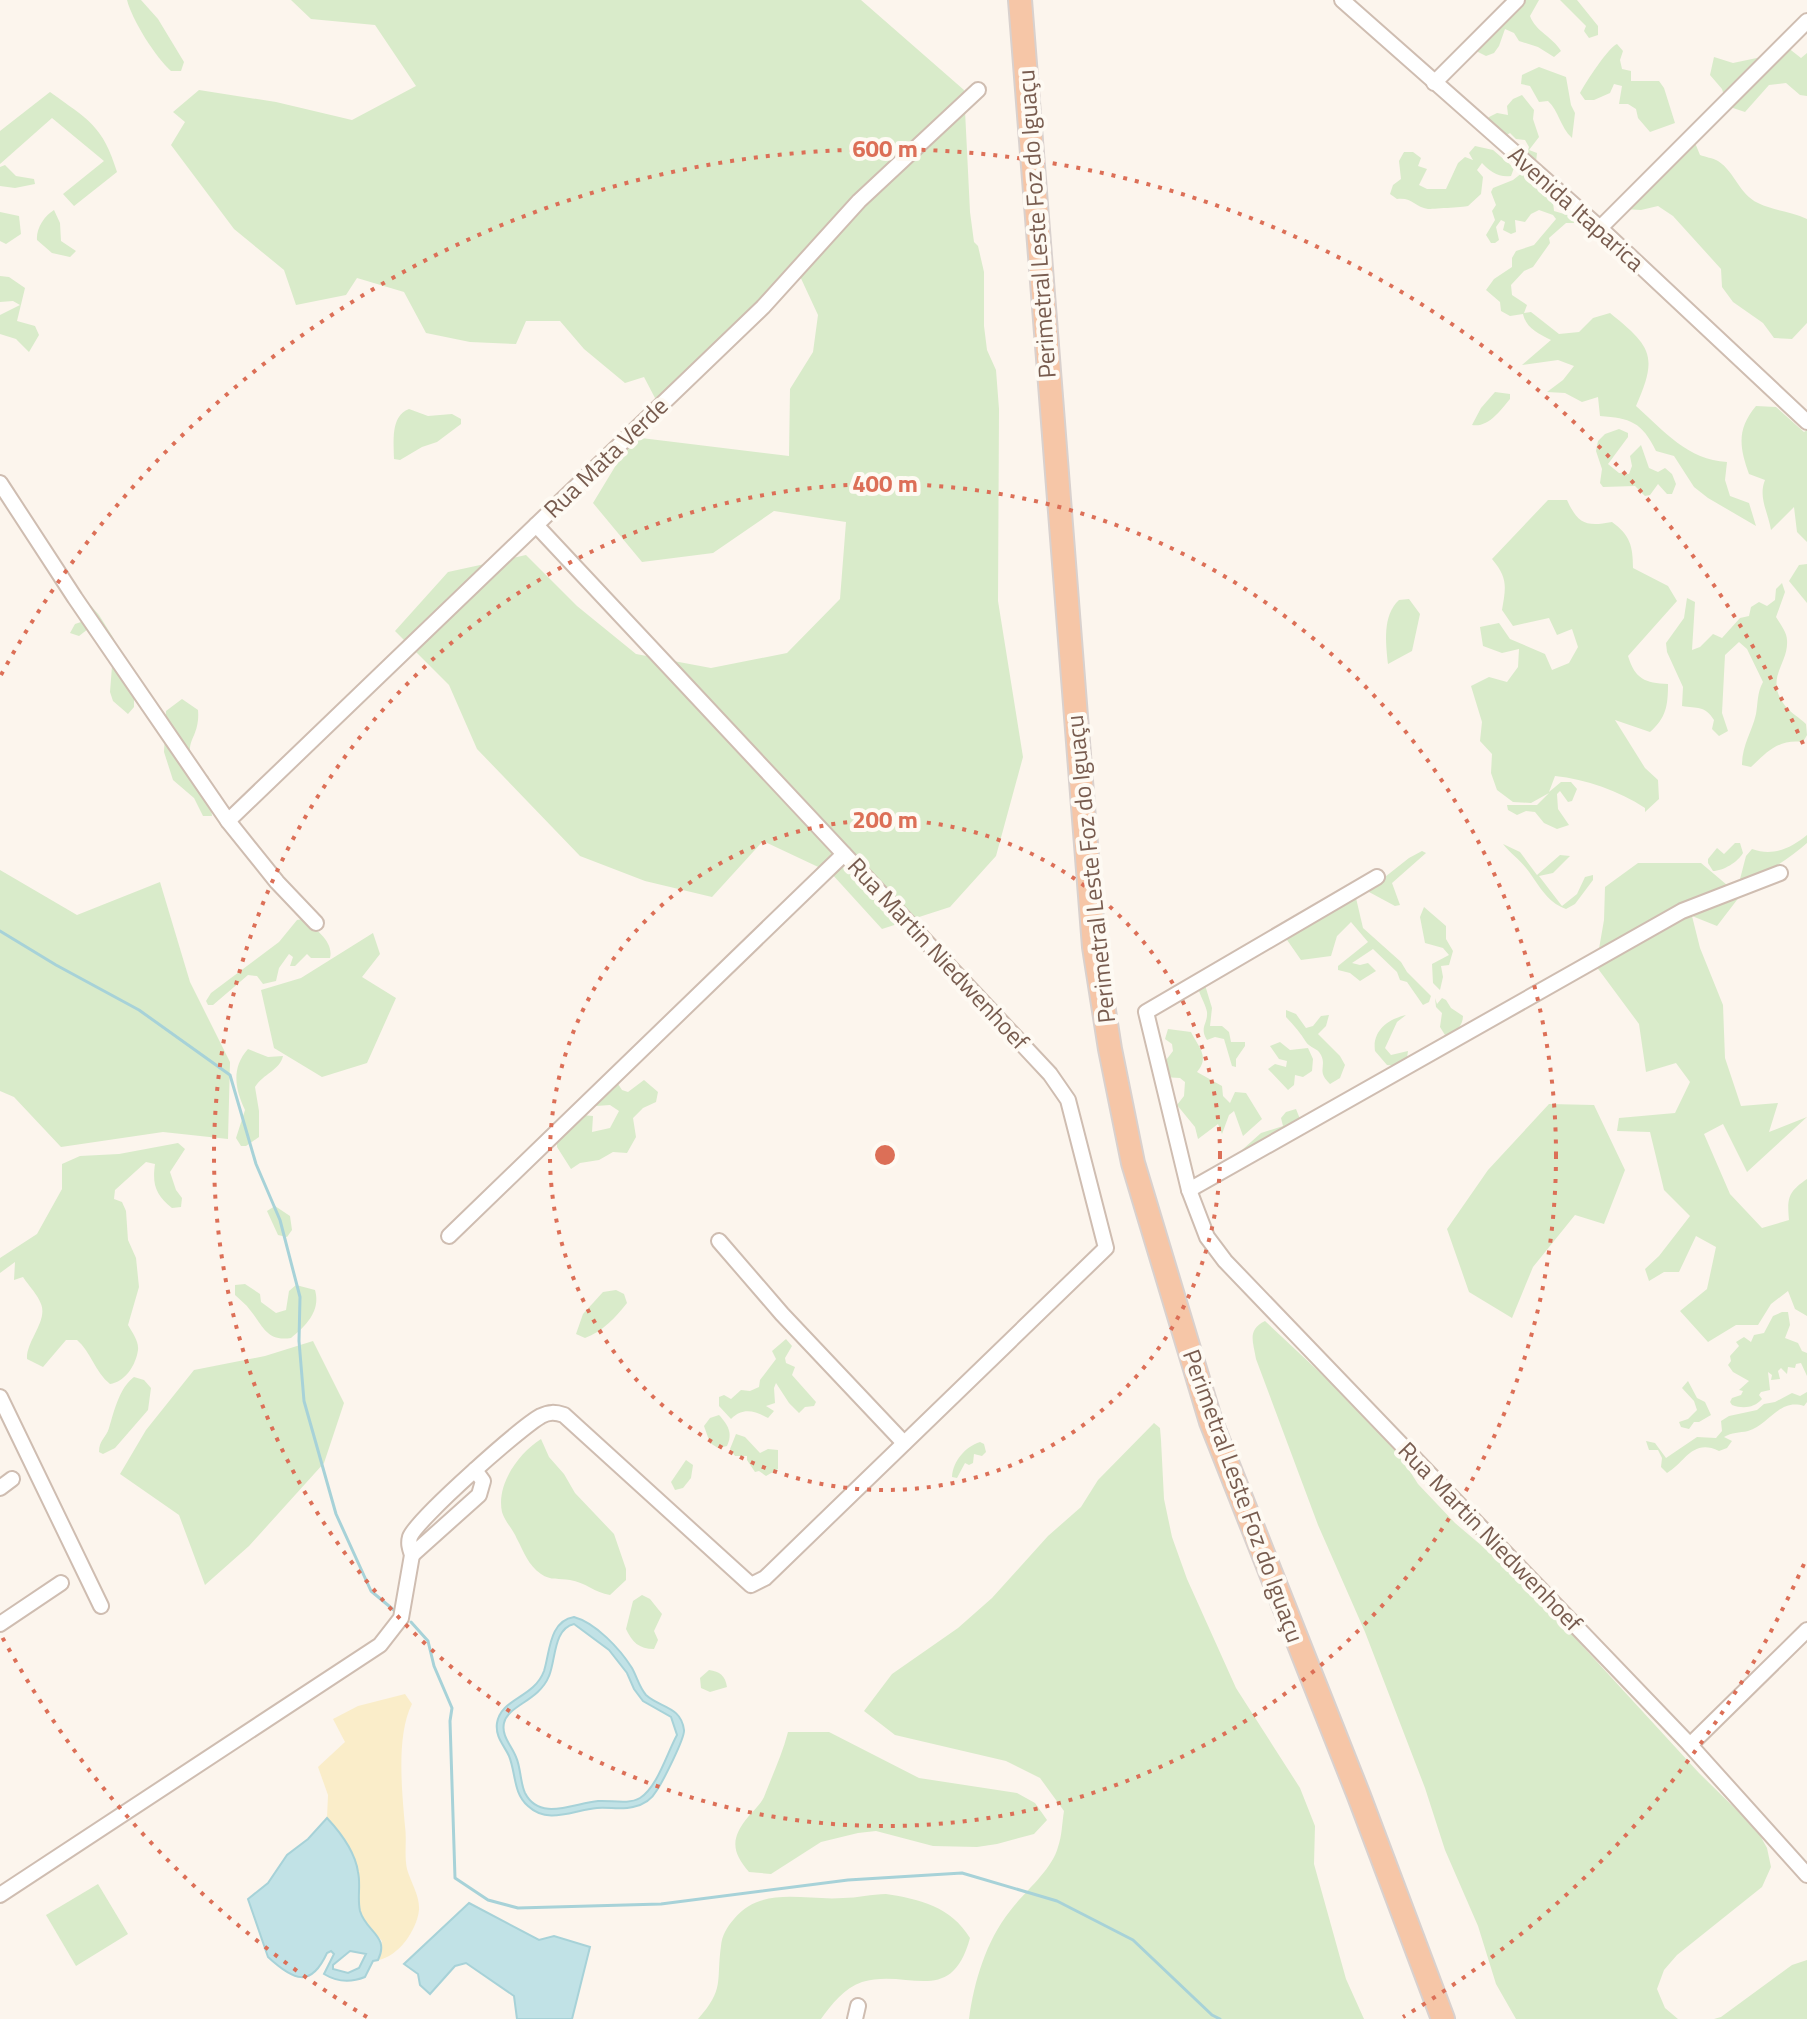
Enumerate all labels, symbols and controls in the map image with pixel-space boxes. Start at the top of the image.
street label: Perimetral Leste Foz do Iguaçu [1007,68,1065,380]
text: 600 m [852,130,918,166]
street label: Avenida Itaparica [1501,137,1653,279]
street label: Rua Mata Verde [535,388,676,526]
text: 400 m [852,465,918,501]
street label: Perimetral Leste Foz do Iguaçu [1056,713,1124,1025]
text: 200 m [852,801,918,837]
street label: Rua Martin Niedwenhoef [840,849,1038,1058]
centre of rings [871,1141,899,1169]
street label: Perimetral Leste Foz do Iguaçu [1174,1344,1314,1647]
street label: Rua Martin Niedwenhoef [1390,1433,1591,1640]

